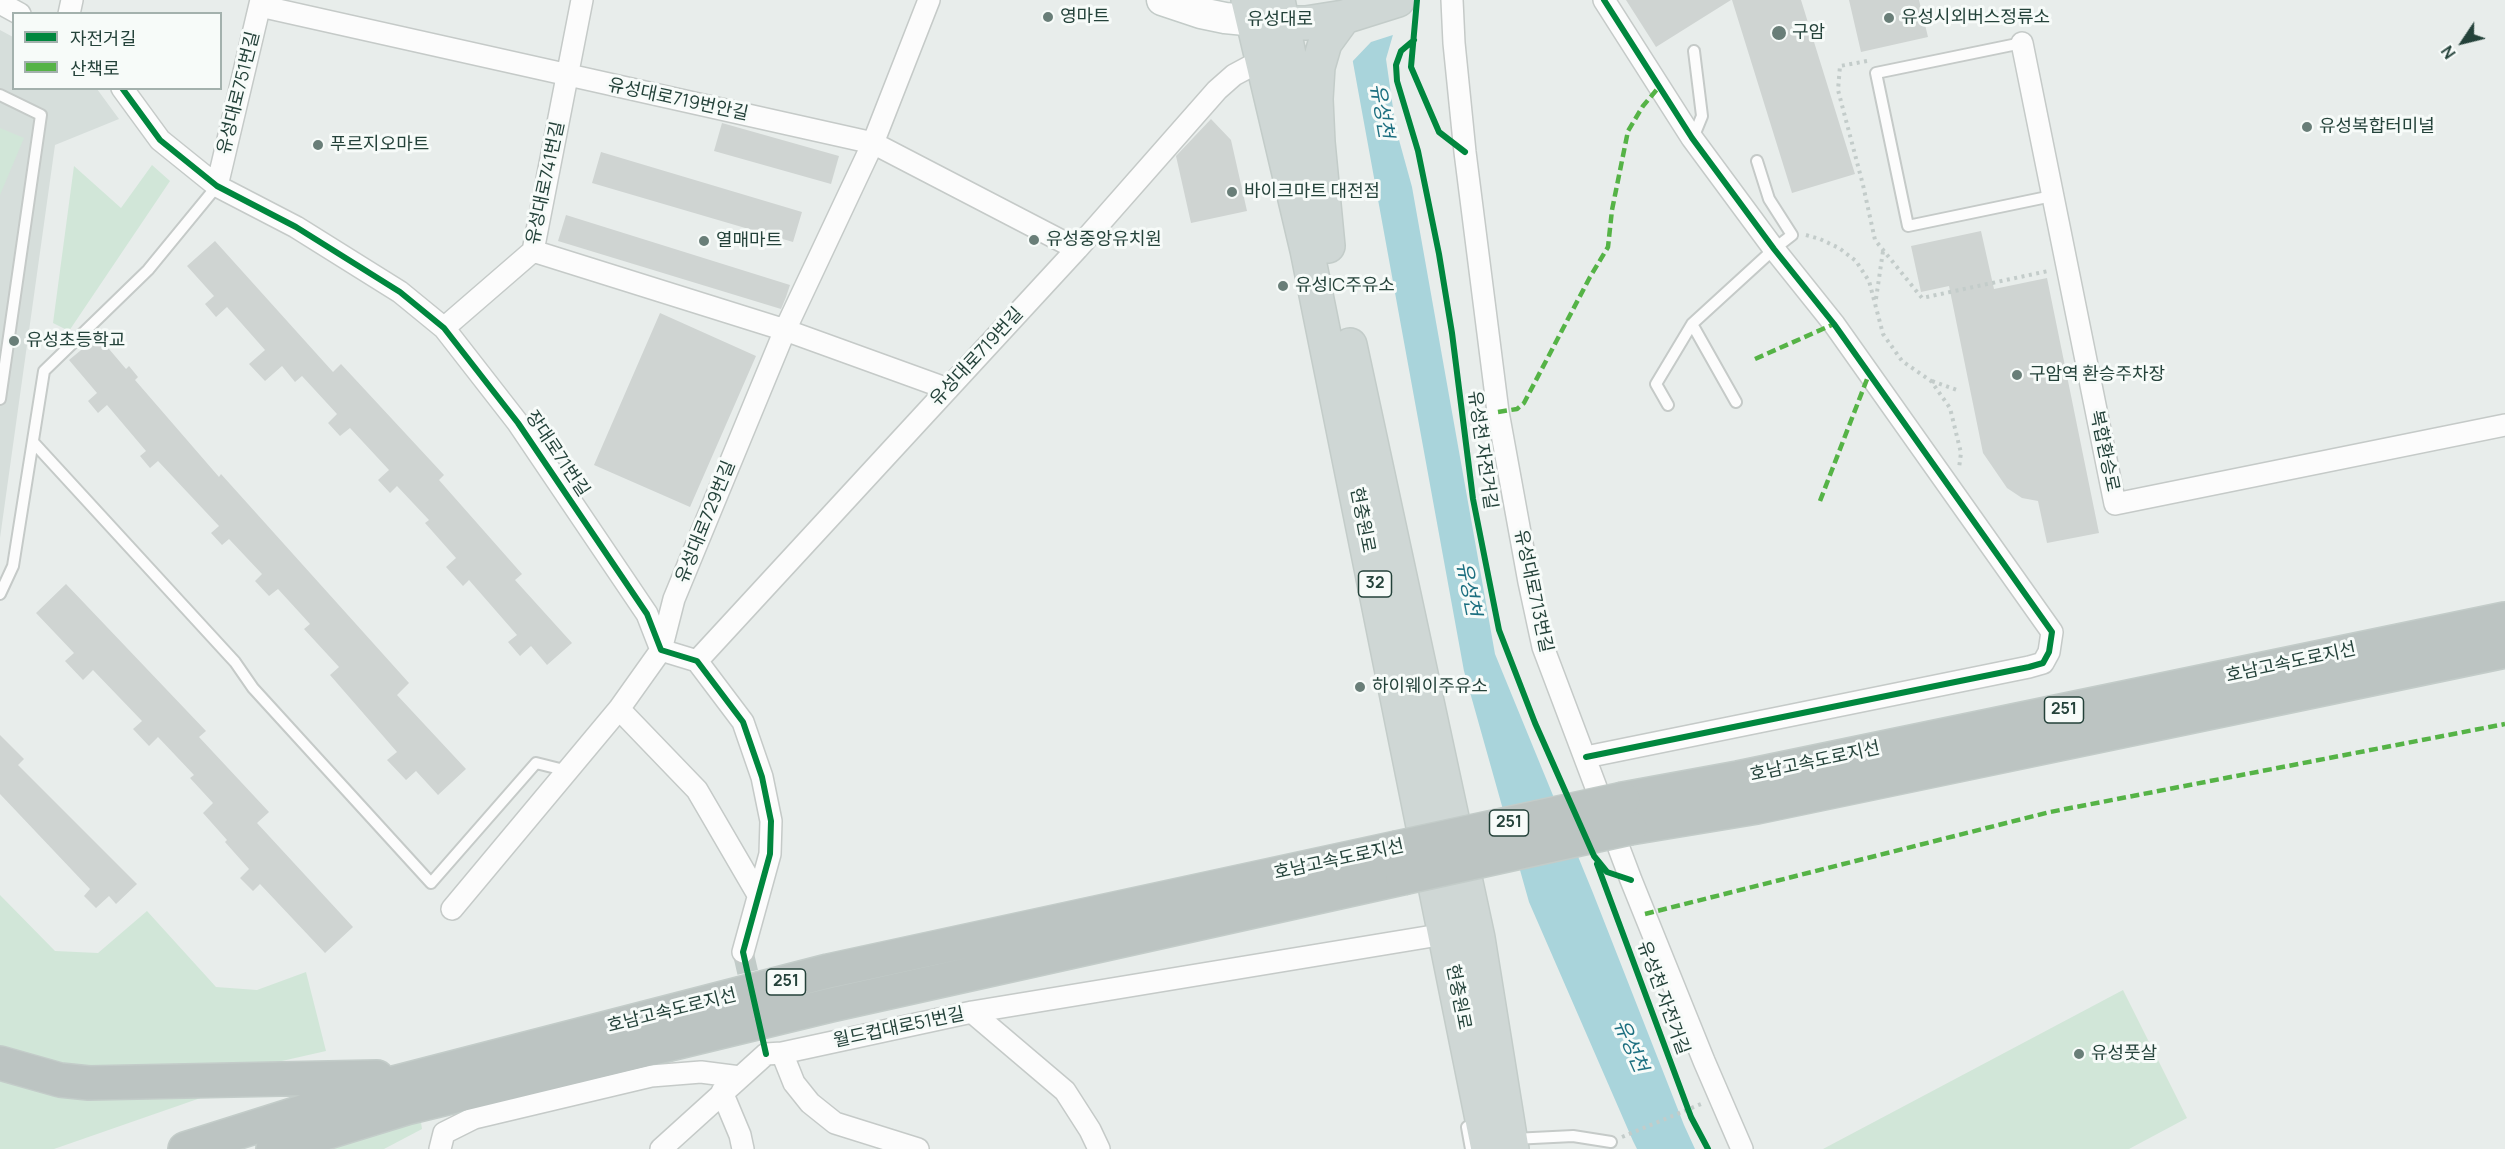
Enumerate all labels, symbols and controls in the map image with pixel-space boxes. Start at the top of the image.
place label: 영마트 [1060,6,1110,28]
place label: 유성시외버스정류소 [1901,7,2050,29]
street label: 유성대로 [1247,9,1313,31]
marker: 영마트 [1041,10,1055,24]
marker: 유성시외버스정류소 [1882,11,1896,25]
legend [12,12,222,90]
north arrow [2433,12,2493,72]
place label: 구암 [1792,22,1825,44]
marker: 구암 [1770,24,1788,42]
text: 자전거길 [70,26,136,50]
street label: 유성대로751번길 [213,29,265,157]
text: N [2436,41,2461,63]
text: 산책로 [70,56,120,80]
street label: 유성대로719번안길 [606,75,750,125]
water label: 유성천 [1364,82,1398,140]
place label: 유성복합터미널 [2319,116,2435,138]
street label: 유성대로741번길 [522,119,570,247]
marker: 유성복합터미널 [2300,120,2314,134]
place label: 푸르지오마트 [330,134,429,156]
marker: 푸르지오마트 [311,138,325,152]
place label: 바이크마트 대전점 [1244,181,1380,203]
marker: 바이크마트 대전점 [1225,185,1239,199]
place label: 유성중앙유치원 [1046,229,1162,251]
place label: 열매마트 [716,230,782,252]
marker: 유성중앙유치원 [1027,233,1041,247]
marker: 열매마트 [697,234,711,248]
place label: 유성IC주유소 [1295,275,1395,297]
marker: 유성IC주유소 [1276,279,1290,293]
street label: 유성대로719번길 [926,303,1028,411]
place label: 유성초등학교 [26,330,125,352]
marker: 유성초등학교 [7,334,21,348]
place label: 구암역 환승주차장 [2029,364,2165,386]
marker: 구암역 환승주차장 [2010,368,2024,382]
street label: 유성천 자전거길 [1463,389,1501,511]
street label: 장대로71번길 [520,407,594,501]
street label: 복합환승로 [2085,408,2123,494]
street label: 유성대로729번길 [672,458,740,586]
street label: 현충원로 [1345,485,1379,555]
street label: 유성대로713번길 [1509,527,1557,655]
water label: 유성천 [1451,560,1485,618]
road number: 32 [1358,571,1392,597]
street label: 호남고속도로지선 [2224,639,2358,687]
place label: 하이웨이주유소 [1372,676,1488,698]
marker: 하이웨이주유소 [1353,680,1367,694]
road number: 251 [2044,697,2084,723]
street label: 호남고속도로지선 [1748,738,1882,786]
road number: 251 [1490,810,1528,836]
street label: 호남고속도로지선 [1272,836,1406,884]
street label: 유성천 자전거길 [1632,938,1694,1058]
street label: 현충원로 [1441,962,1475,1032]
road number: 251 [766,969,806,995]
street label: 호남고속도로지선 [605,984,739,1038]
street label: 월드컵대로51번길 [832,1004,966,1052]
water label: 유성천 [1608,1016,1652,1076]
place label: 유성풋살 [2091,1043,2157,1065]
marker: 유성풋살 [2072,1047,2086,1061]

